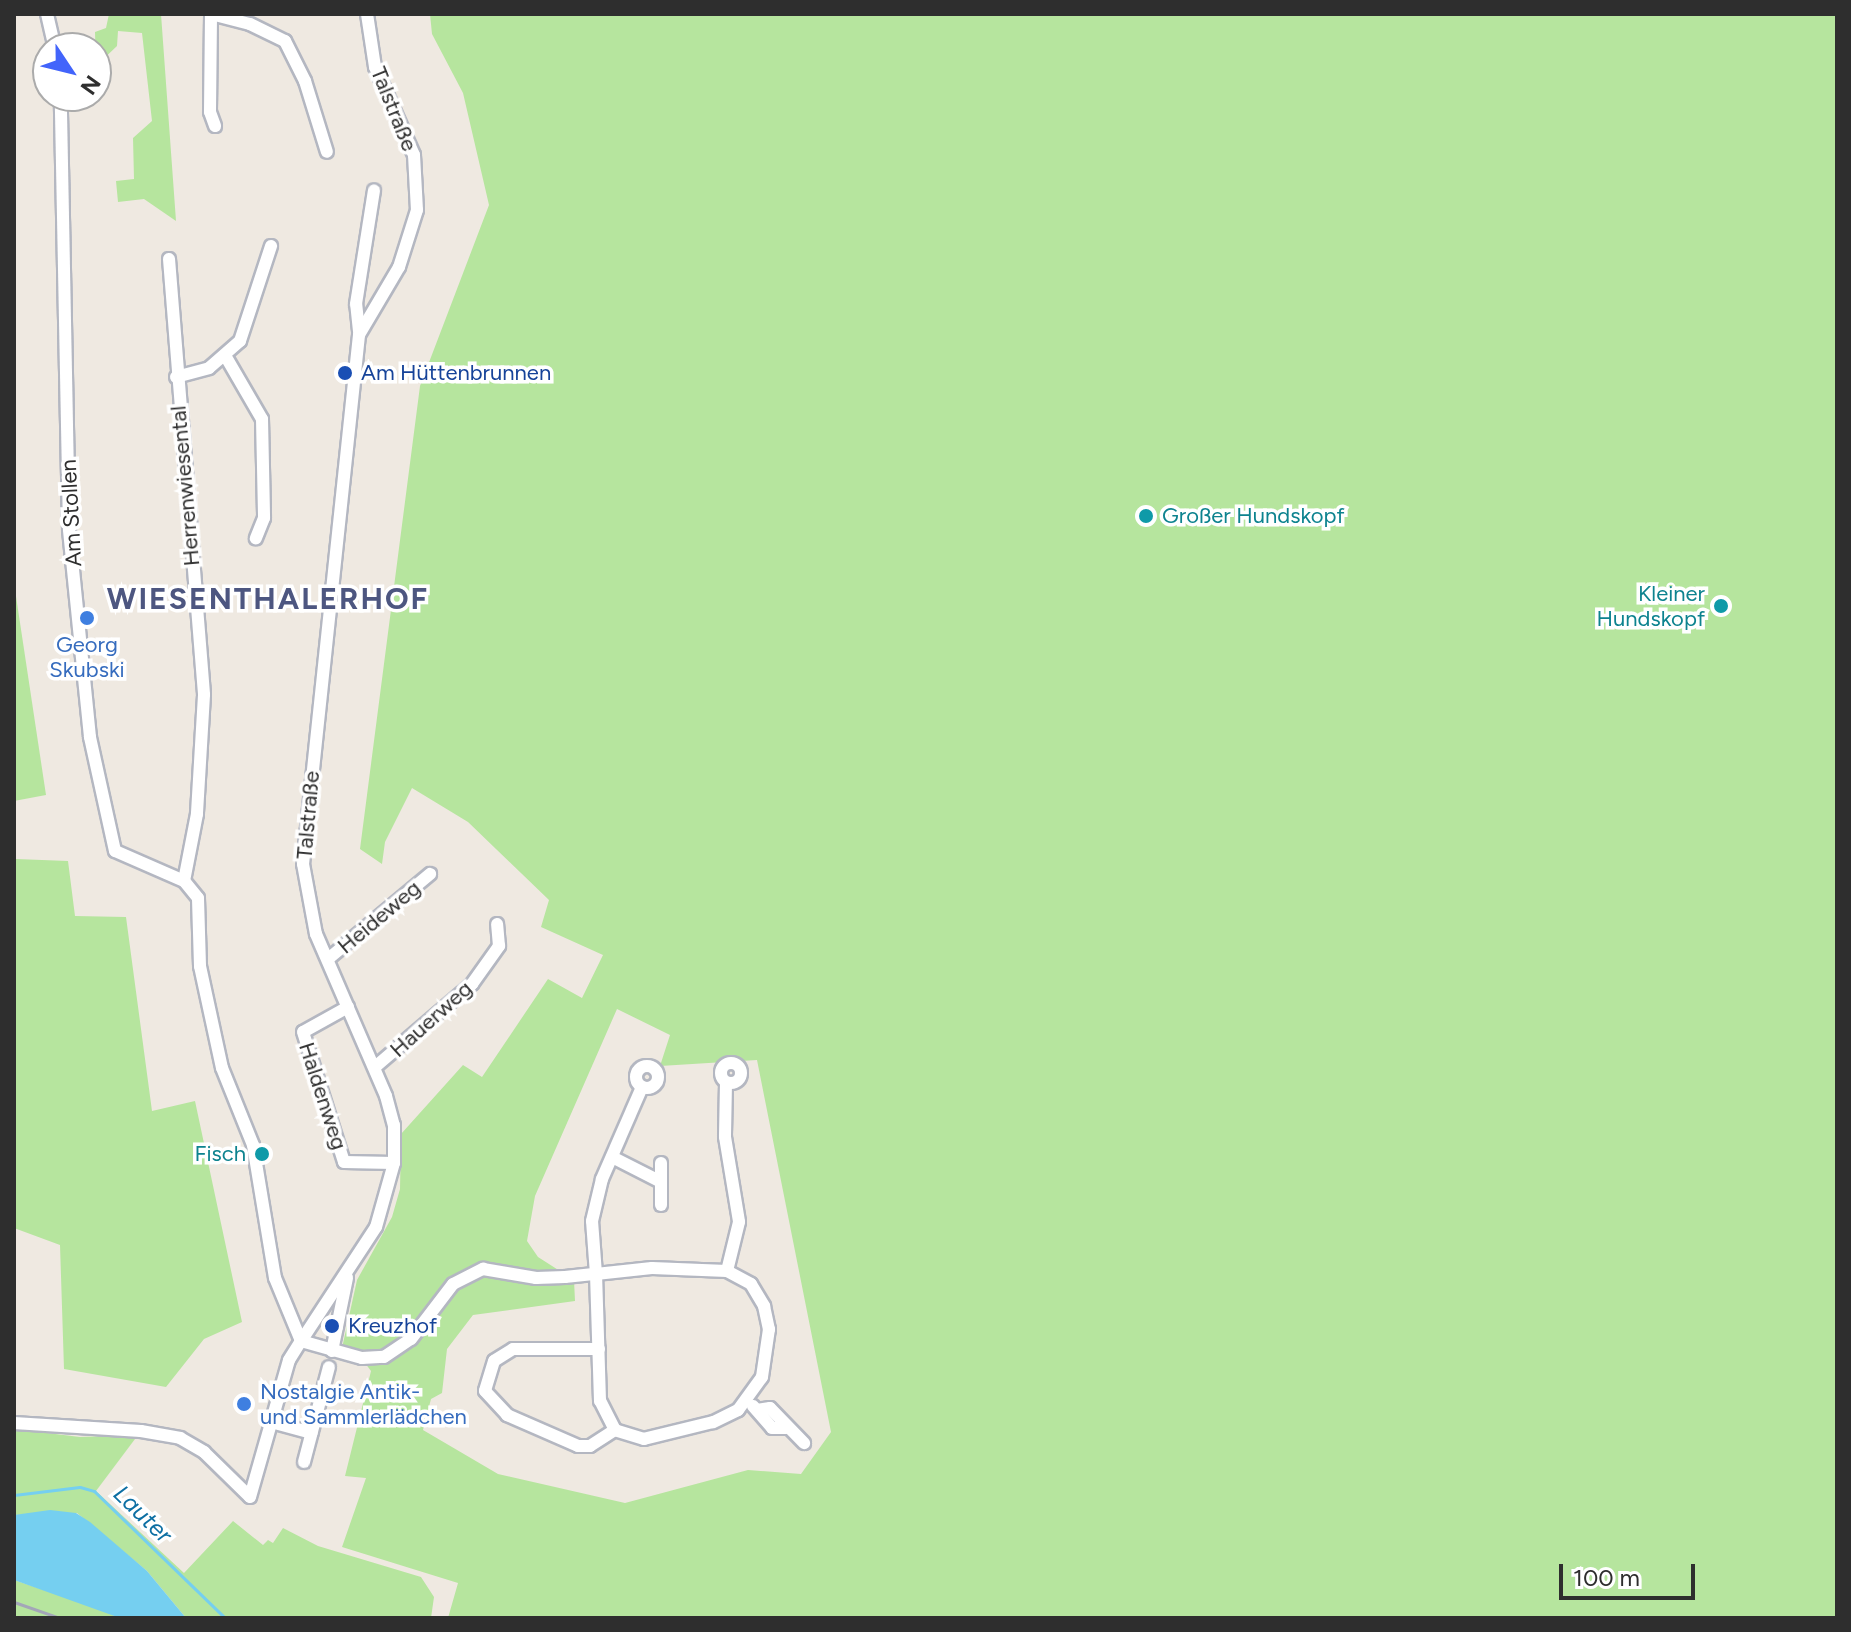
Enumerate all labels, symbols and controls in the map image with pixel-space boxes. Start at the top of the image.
north arrow [32,32,112,112]
street label: Talstraße [365,63,423,155]
text: N [74,70,106,100]
place label: Am Hüttenbrunnen [361,360,551,386]
marker: Am Hüttenbrunnen [336,364,354,382]
street label: Herrenwiesental [165,405,205,567]
street label: Am Stollen [55,459,87,567]
place label: Großer Hundskopf [1162,503,1345,529]
marker: Großer Hundskopf [1137,507,1155,525]
place label: Kleiner Hundskopf [1596,580,1705,632]
district label: WIESENTHALERHOF [107,581,429,617]
marker: Kleiner Hundskopf [1712,597,1730,615]
marker: Georg Skubski [78,609,96,627]
place label: Georg Skubski [49,631,125,682]
street label: Talstraße [291,770,325,860]
street label: Heideweg [332,875,426,959]
street label: Hauerweg [384,975,478,1063]
street label: Haldenweg [293,1039,353,1153]
place label: Fisch [195,1141,246,1167]
marker: Fisch [253,1145,271,1163]
place label: Kreuzhof [348,1313,437,1339]
marker: Kreuzhof [323,1317,341,1335]
place label: Nostalgie Antik- und Sammlerlädchen [260,1378,467,1430]
marker: Nostalgie Antik- und Sammlerlädchen [235,1395,253,1413]
water label: Lauter [108,1479,178,1549]
scale bar [1563,1548,1699,1598]
text: 100 m [1573,1563,1640,1592]

